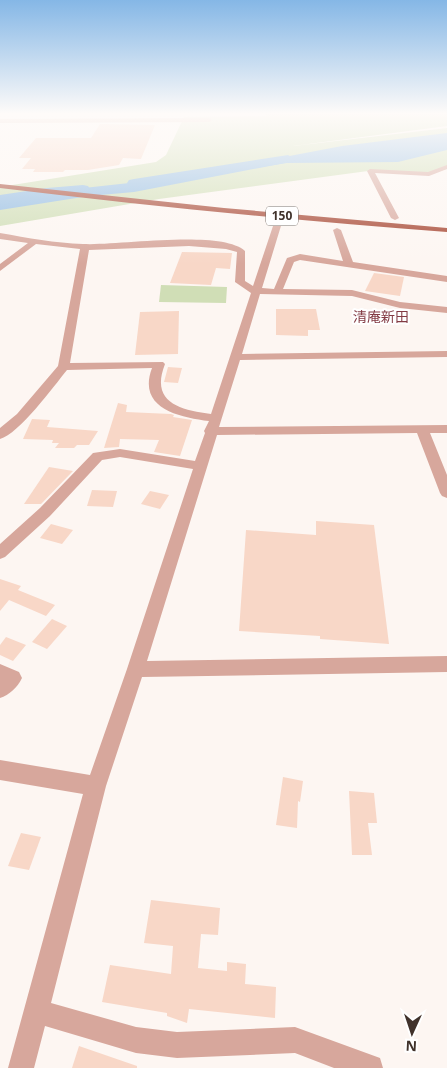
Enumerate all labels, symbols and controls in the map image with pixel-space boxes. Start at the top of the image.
road number: 150 [266,207,298,226]
district label: 清庵新田 [353,307,409,326]
north arrow [387,1008,437,1058]
text: N [405,1037,417,1056]

